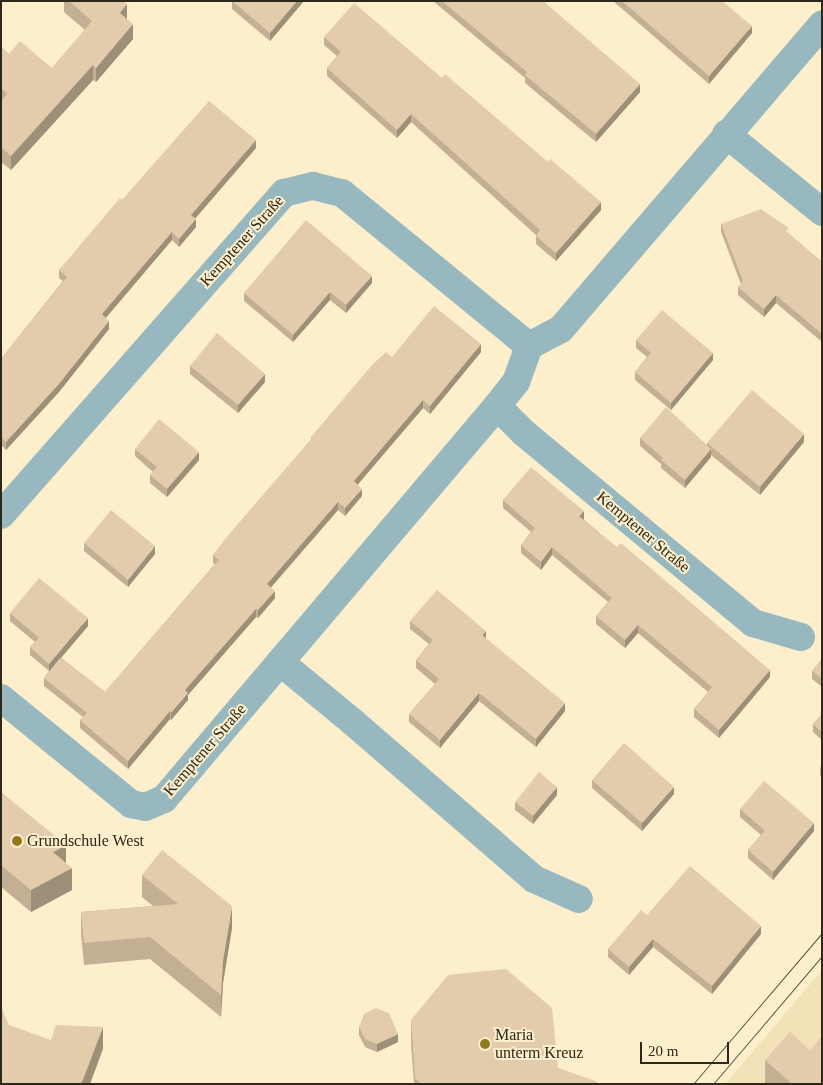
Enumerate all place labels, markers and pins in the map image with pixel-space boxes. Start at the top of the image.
place label: Grundschule West [27,831,144,851]
marker: Grundschule West [11,835,23,847]
place label: Maria unterm Kreuz [495,1025,583,1063]
marker: Maria unterm Kreuz [479,1038,491,1050]

